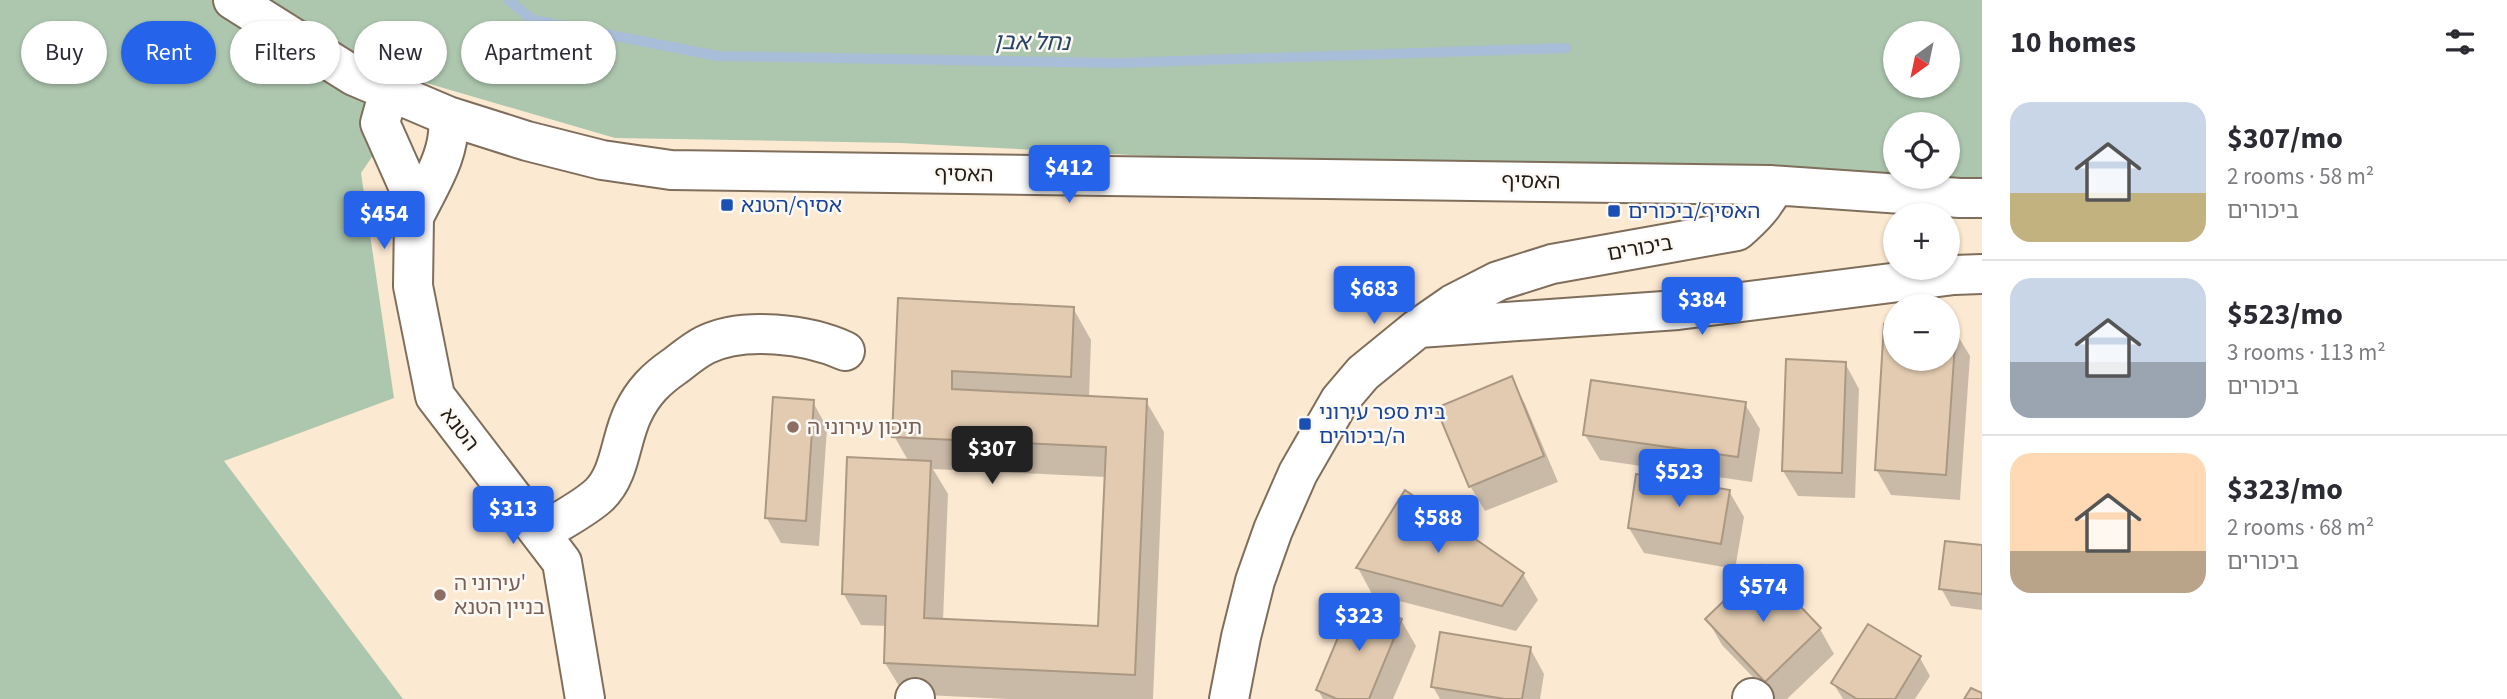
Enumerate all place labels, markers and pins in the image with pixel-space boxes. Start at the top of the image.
pin: $412 [1028,146,1110,205]
place label: אסיף/הטנא [741,190,842,220]
pin: $454 [343,191,425,251]
place label: האסיף/ביכורים [1628,196,1760,226]
marker: אסיף/הטנא [719,197,735,213]
marker: האסיף/ביכורים [1606,203,1622,219]
pin: $683 [1333,266,1415,326]
pin: $384 [1661,278,1743,337]
place label: בית ספר עירוני ה/ביכורים [1319,397,1446,451]
place label: תיכון עירוני ה [807,412,922,442]
marker: בית ספר עירוני ה/ביכורים [1297,416,1313,432]
marker: תיכון עירוני ה [785,419,801,435]
pin: $307 [951,426,1033,486]
pin: $523 [1638,449,1720,509]
pin: $313 [472,486,554,546]
pin: $588 [1397,496,1479,555]
pin: $574 [1722,564,1804,624]
place label: עירוני ה' בניין הטנא [454,568,545,622]
marker: עירוני ה' בניין הטנא [432,587,448,603]
pin: $323 [1318,594,1400,653]

